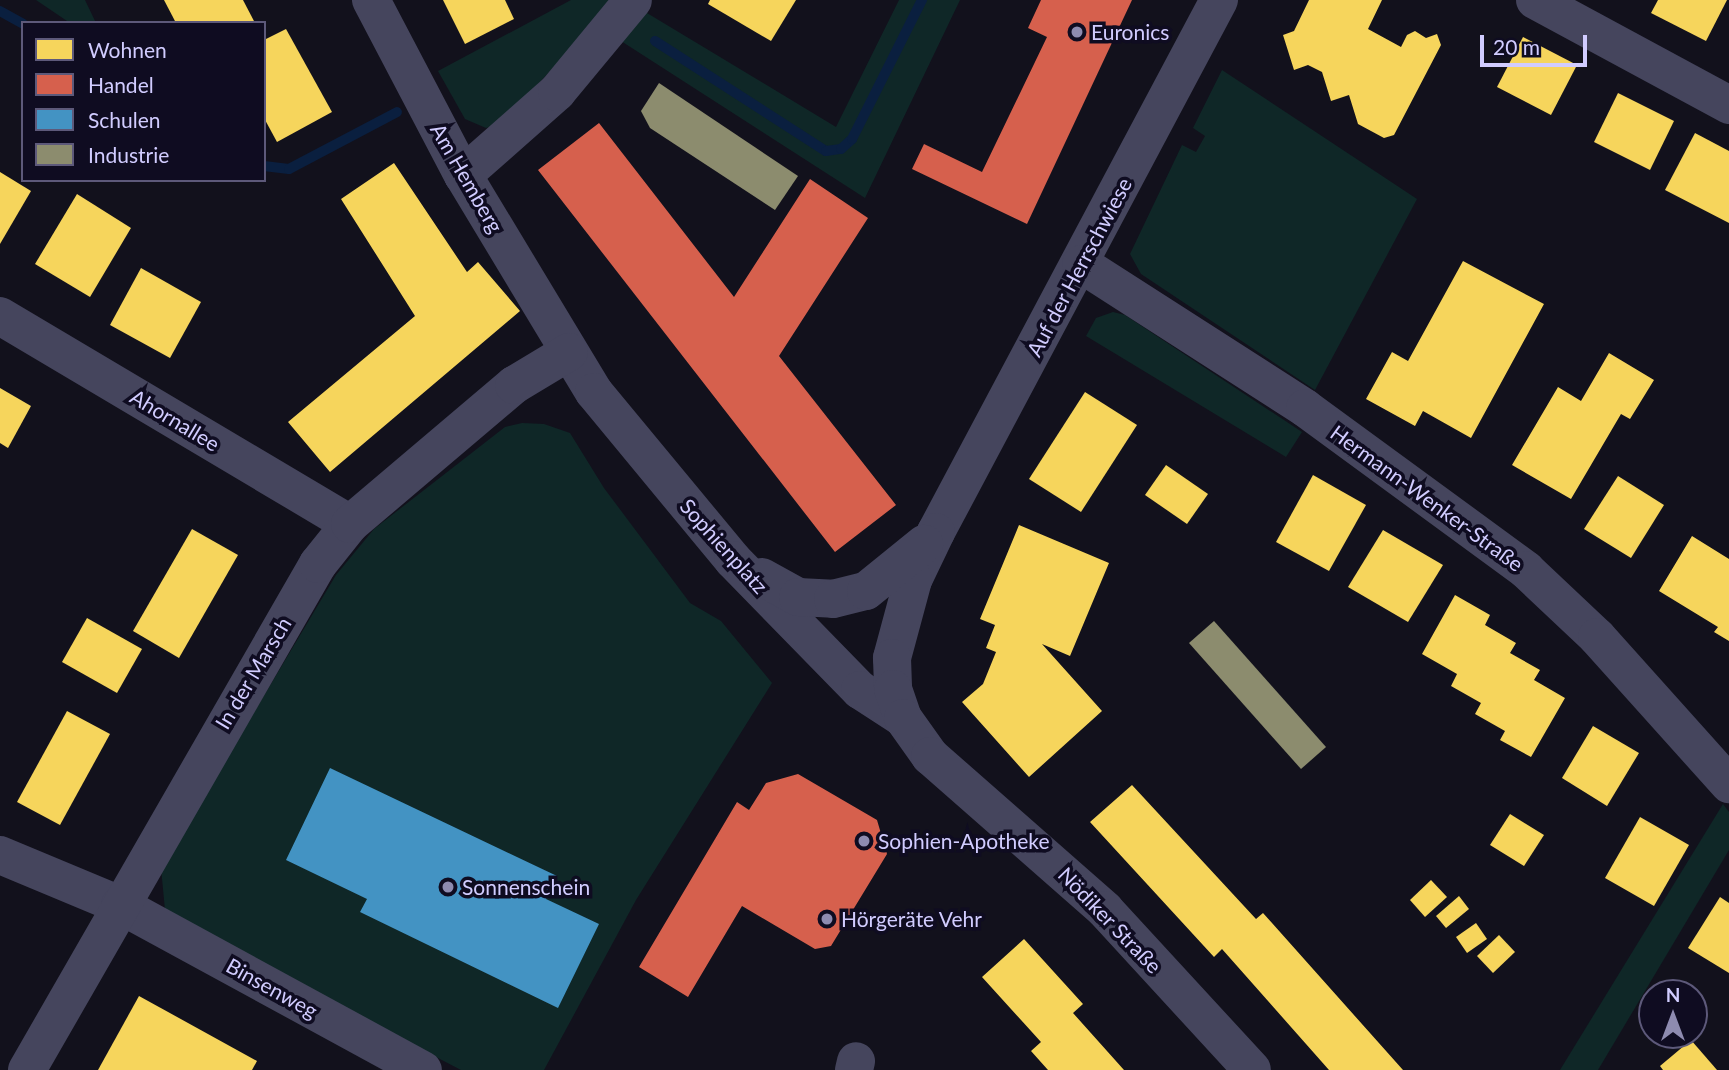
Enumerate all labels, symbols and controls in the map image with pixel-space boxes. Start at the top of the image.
place label: Euronics [1091,19,1169,45]
legend [21,21,266,182]
scale bar [1484,21,1591,65]
marker: Euronics [1069,24,1085,40]
text: 20 m [1493,34,1540,59]
text: Wohnen [88,37,167,62]
text: Handel [88,72,154,97]
text: Schulen [88,107,161,132]
street label: Am Hemberg [426,119,508,237]
text: Industrie [88,142,169,167]
street label: Auf der Herrschwiese [1021,173,1137,361]
street label: Ahornallee [126,384,224,456]
street label: Hermann-Wenker-Straße [1326,420,1528,576]
street label: Sophienplatz [675,493,773,599]
street label: In der Marsch [210,612,296,734]
place label: Sophien-Apotheke [878,828,1050,854]
marker: Sophien-Apotheke [856,833,872,849]
street label: Nödiker Straße [1053,862,1167,978]
place label: Sonnenschein [462,874,590,900]
marker: Sonnenschein [440,879,456,895]
place label: Hörgeräte Vehr [841,906,983,932]
marker: Hörgeräte Vehr [819,911,835,927]
street label: Binsenweg [222,953,322,1023]
north arrow [1638,979,1708,1049]
text: N [1666,983,1680,1006]

